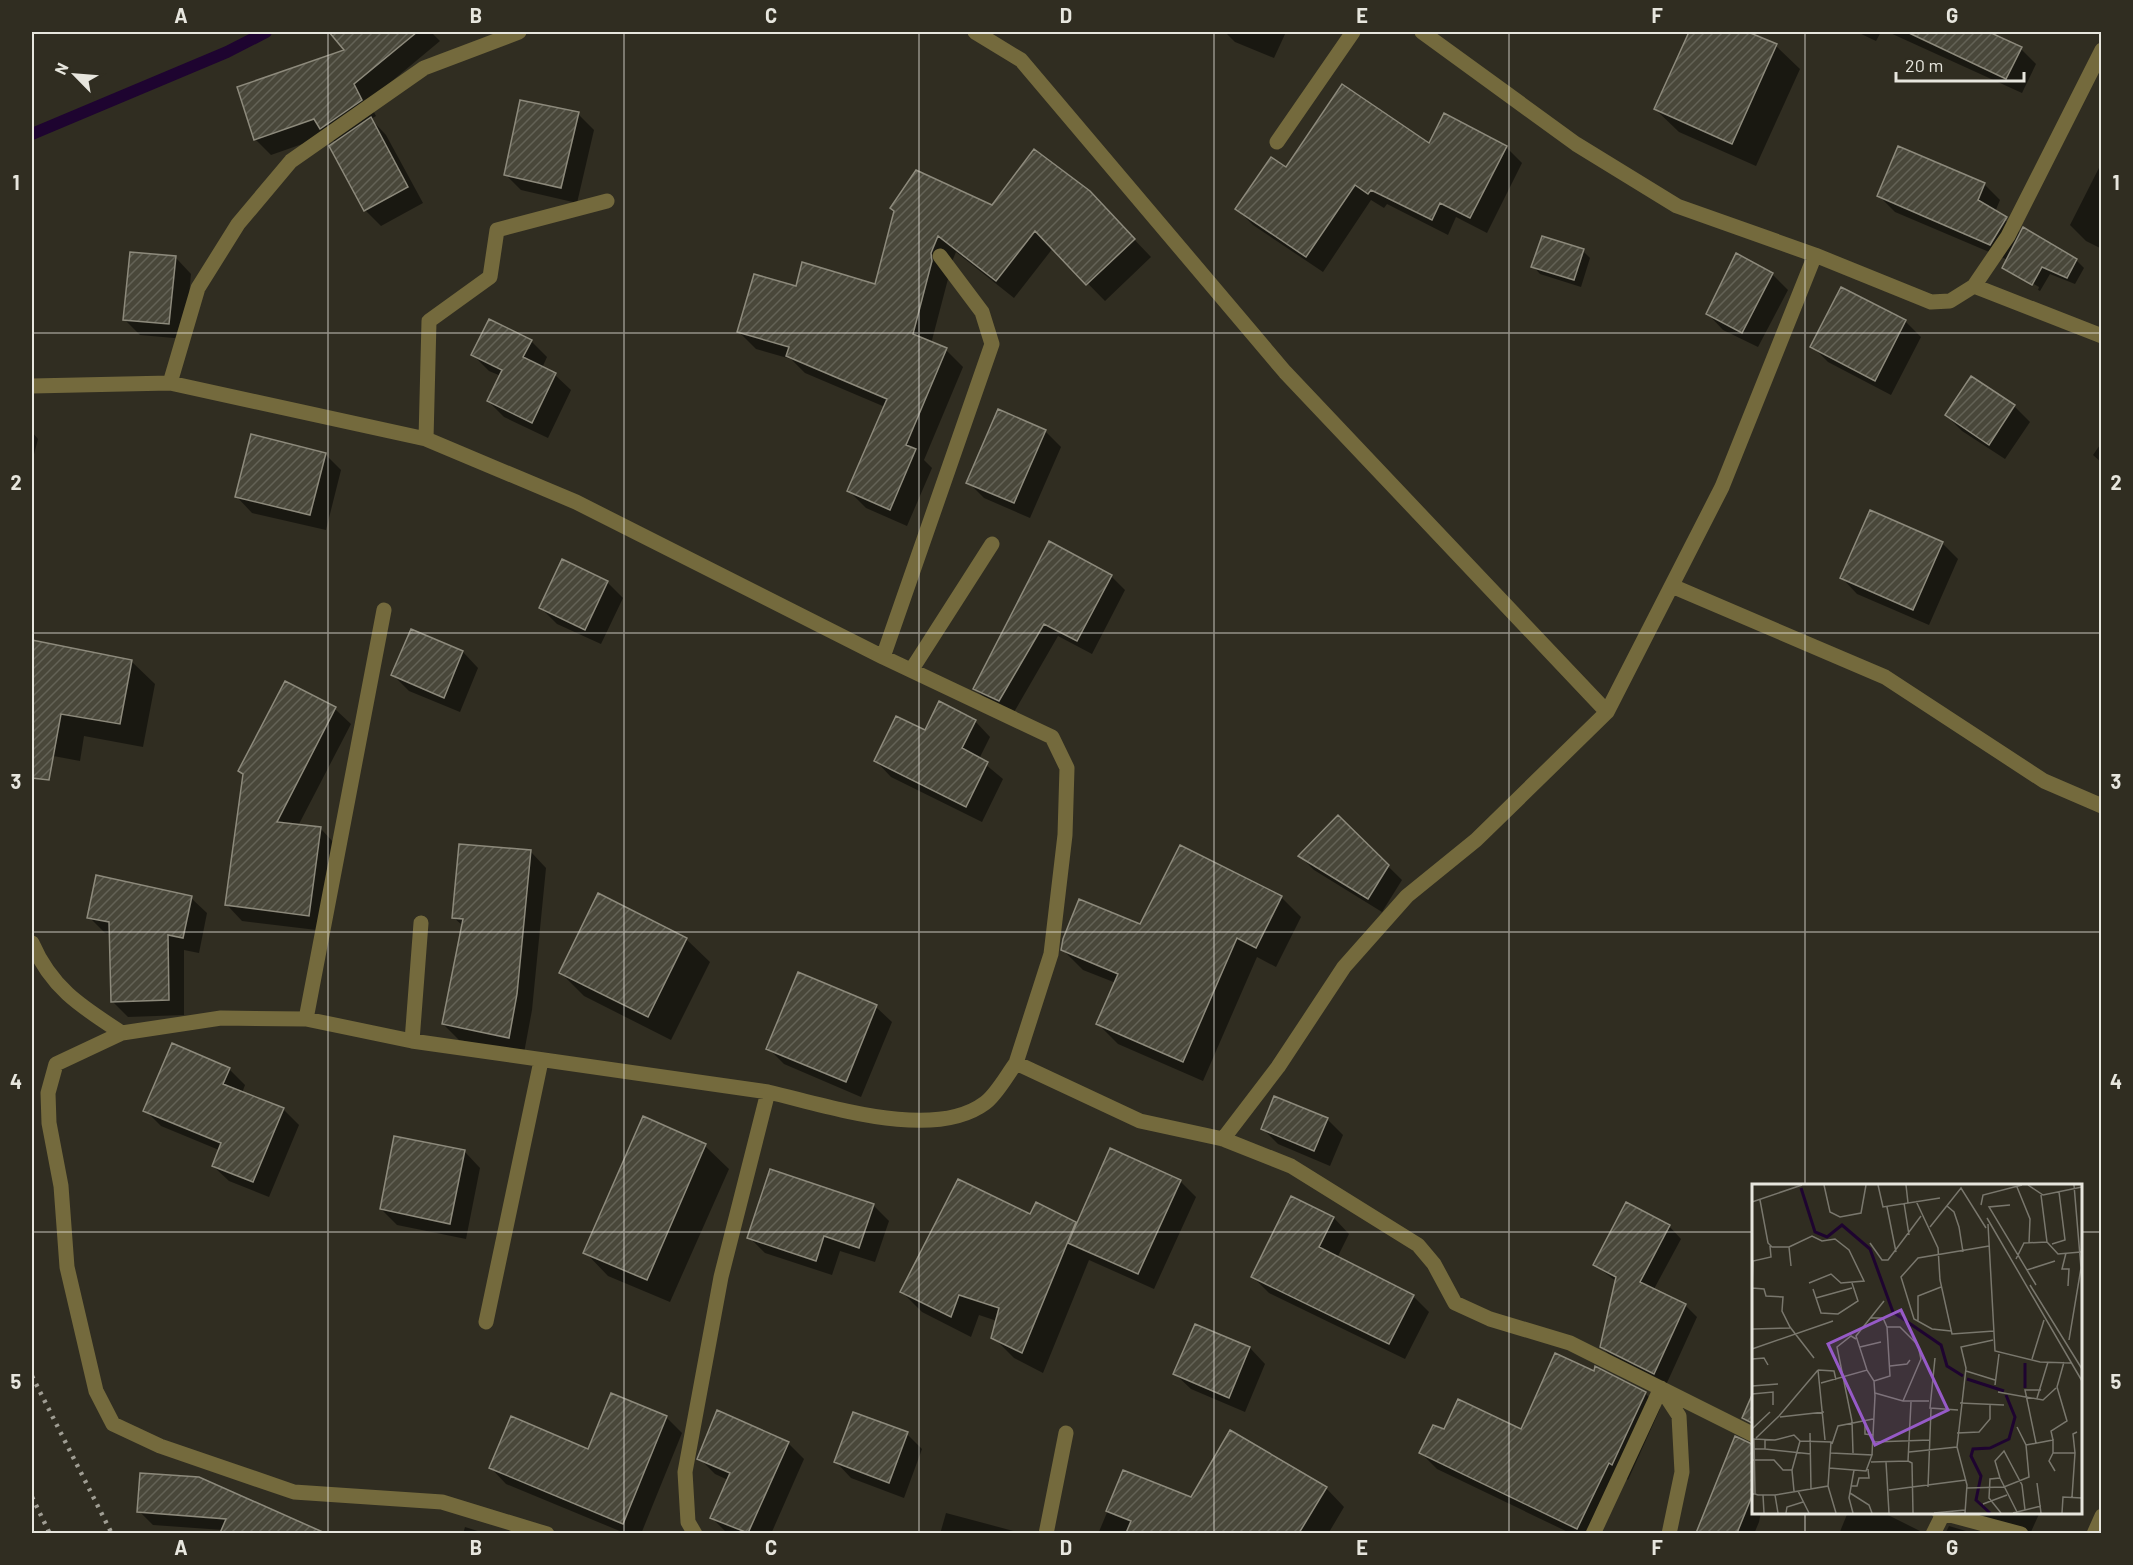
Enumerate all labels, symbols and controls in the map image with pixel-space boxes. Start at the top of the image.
text: A [174,3,188,27]
text: B [470,3,482,27]
text: C [765,3,777,27]
text: D [1060,3,1072,27]
text: E [1356,3,1368,27]
text: F [1651,3,1663,27]
text: G [1946,3,1958,27]
north arrow [45,45,105,105]
scale bar [1896,45,2024,83]
text: 20 m [1905,54,1943,76]
text: N [50,60,72,77]
text: 1 [12,170,20,194]
text: 1 [2112,170,2120,194]
text: 2 [10,470,22,494]
text: 2 [2110,470,2122,494]
text: 3 [11,769,21,793]
text: 3 [2111,769,2121,793]
text: 4 [10,1069,22,1093]
text: 4 [2110,1069,2122,1093]
inset map [1752,1184,2082,1514]
text: 5 [11,1369,22,1393]
text: 5 [2111,1369,2122,1393]
text: A [174,1535,188,1559]
text: B [470,1535,482,1559]
text: C [765,1535,777,1559]
text: D [1060,1535,1072,1559]
text: E [1356,1535,1368,1559]
text: F [1651,1535,1663,1559]
text: G [1946,1535,1958,1559]

